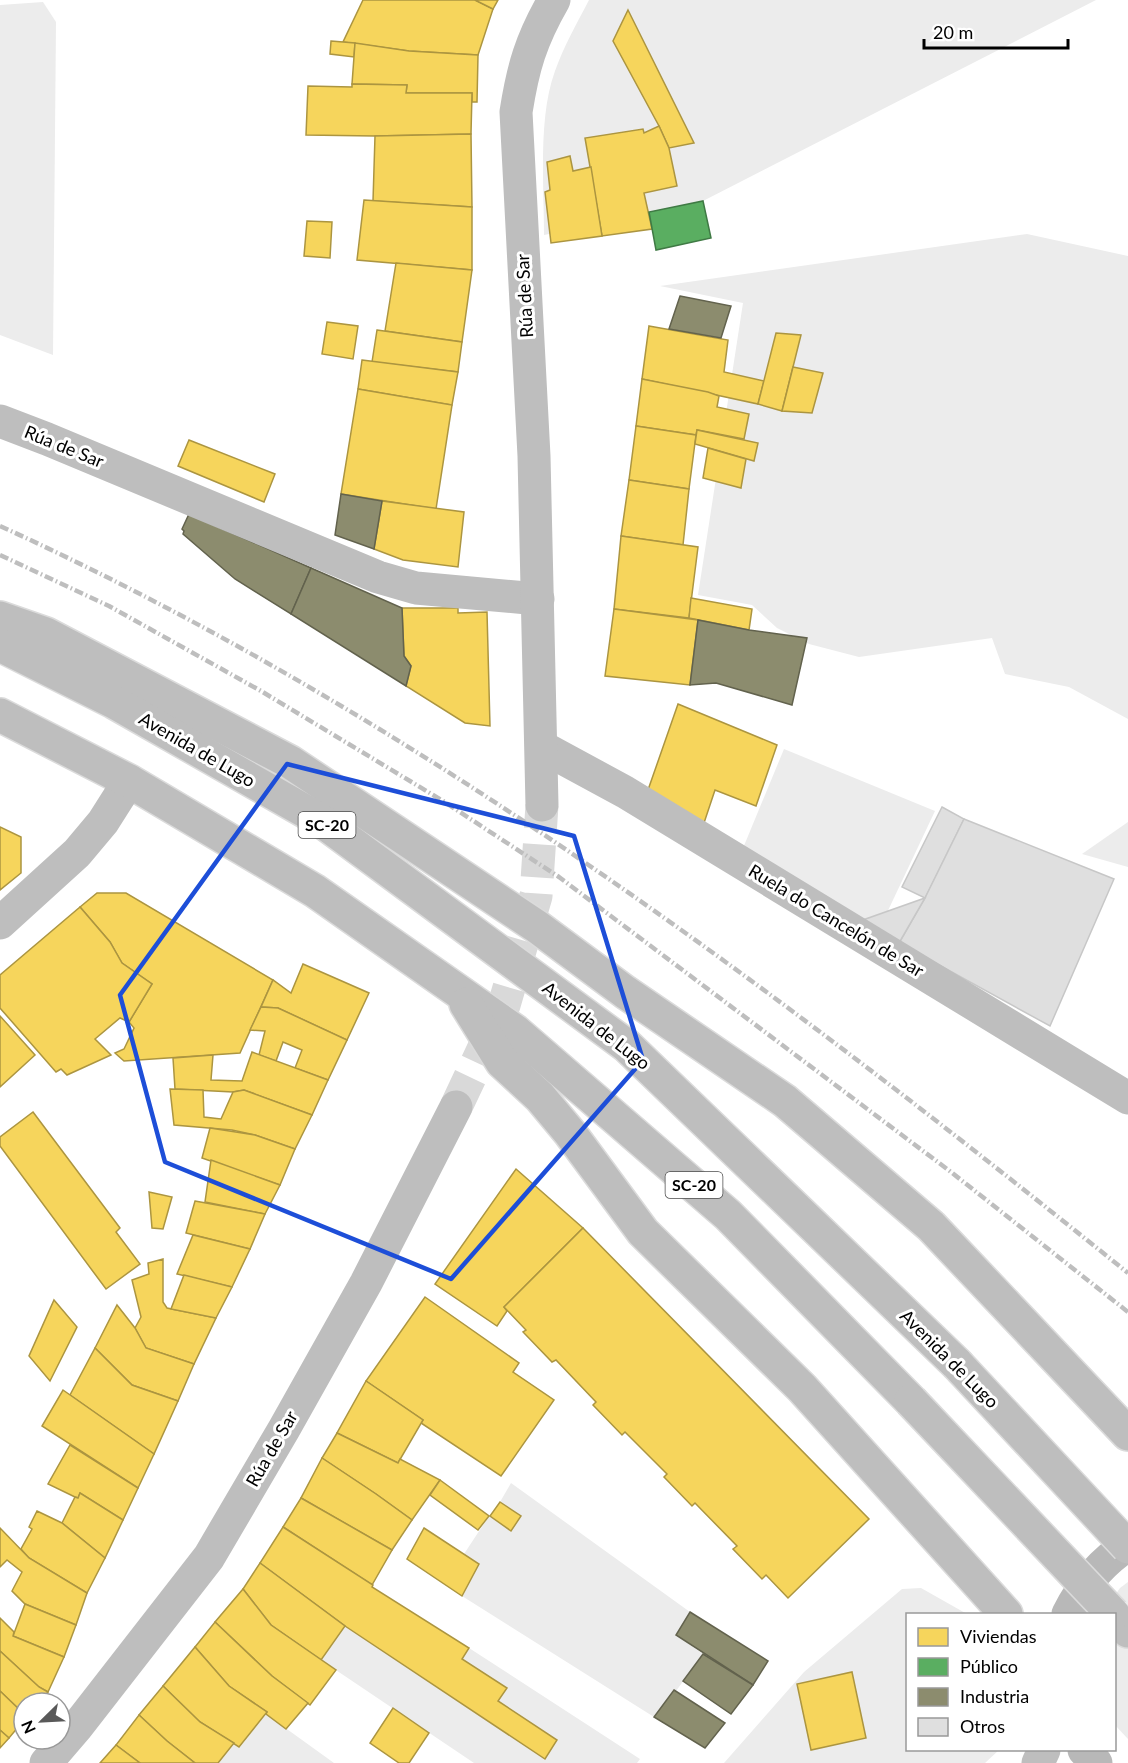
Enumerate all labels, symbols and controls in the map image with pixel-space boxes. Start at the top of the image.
scale bar [924,12,1068,50]
text: 20 m [933,21,973,43]
street label: Rúa de Sar [511,253,537,338]
street label: Rúa de Sar [21,420,108,472]
street label: Avenida de Lugo [136,707,259,791]
road number: SC-20 [298,812,356,838]
street label: Ruela do Cancelón de Sar [745,859,929,981]
street label: Avenida de Lugo [538,976,655,1074]
road number: SC-20 [666,1172,722,1198]
street label: Avenida de Lugo [896,1304,1004,1412]
street label: Rúa de Sar [241,1406,302,1490]
legend [906,1613,1116,1751]
text: Viviendas [960,1625,1037,1647]
text: Público [960,1655,1018,1677]
text: Industria [960,1685,1029,1707]
north arrow [12,1691,72,1751]
text: Otros [960,1715,1005,1737]
text: N [17,1718,39,1737]

